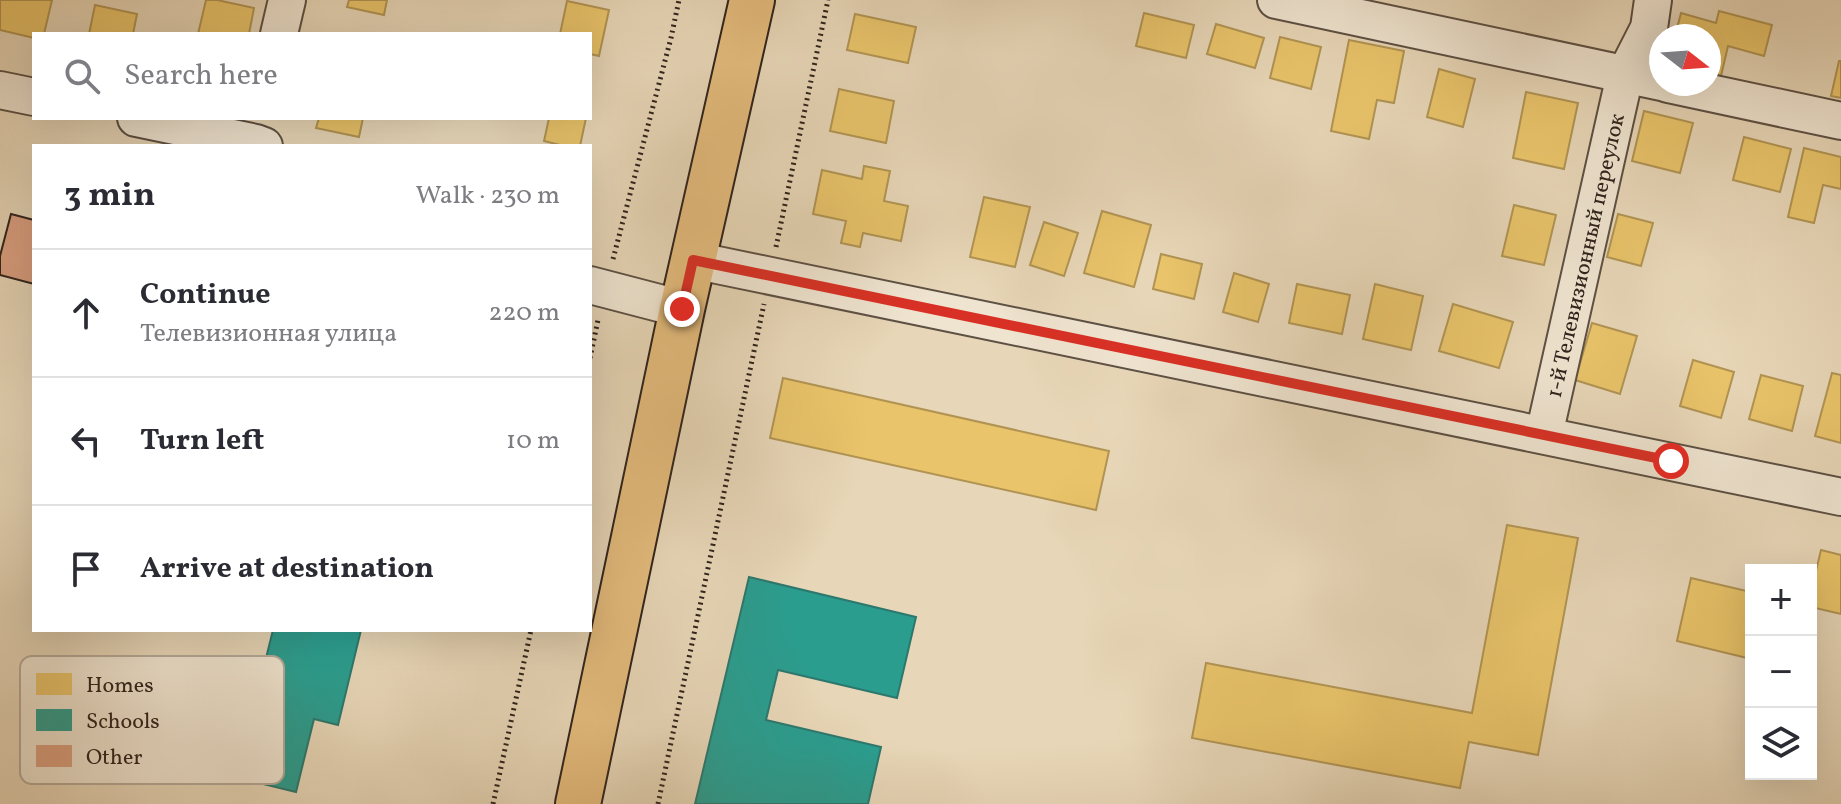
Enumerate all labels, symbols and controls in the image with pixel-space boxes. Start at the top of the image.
north arrow [1649,24,1721,96]
search box [32,32,592,120]
icon: search [60,54,104,98]
text: Search here [124,55,278,97]
street label: 1-й Телевизионный переулок [1540,111,1634,401]
text: 3 min [64,173,155,220]
text: Walk · 230 m [416,178,560,214]
text: Continue [140,274,271,316]
icon: ahead [64,291,108,335]
route end [664,291,700,327]
text: 220 m [488,295,560,331]
text: Телевизионная улица [140,316,397,352]
icon: left [64,419,108,463]
text: Turn left [140,420,264,462]
text: 10 m [506,423,560,459]
route start [1653,443,1689,479]
icon: arrive [64,547,108,591]
text: Arrive at destination [140,548,434,590]
map controls [1745,564,1817,780]
button: + [1745,564,1817,636]
button: − [1745,636,1817,708]
legend [20,656,284,784]
text: Homes [86,671,154,702]
text: Schools [86,707,160,738]
button: layers [1745,708,1817,780]
text: Other [86,743,143,774]

